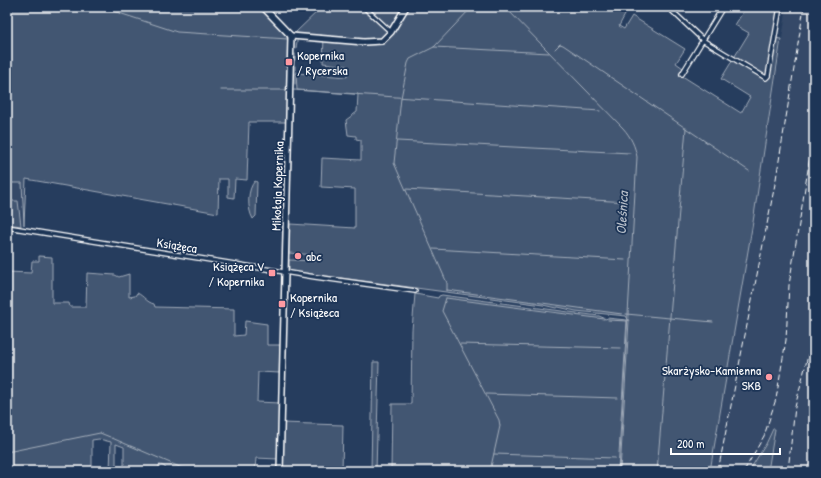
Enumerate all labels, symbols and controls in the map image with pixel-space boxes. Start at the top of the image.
place label: Kopernika / Rycerska [297,46,348,79]
marker: Kopernika / Rycerska [284,57,294,67]
street label: Mikołaja Kopernika [266,141,288,231]
water label: Oleśnica [611,190,632,235]
street label: Książęca [155,233,199,257]
place label: abc [306,247,322,265]
marker: abc [293,251,303,261]
place label: Książęca V / Kopernika [208,257,265,290]
marker: Książęca V / Kopernika [267,268,277,278]
place label: Kopernika / Książeca [290,288,339,321]
marker: Kopernika / Książeca [277,299,287,309]
place label: Skarżysko-Kamienna SKB [662,361,761,394]
marker: Skarżysko-Kamienna SKB [764,372,774,382]
scale bar [671,430,780,456]
text: 200 m [677,435,704,452]

